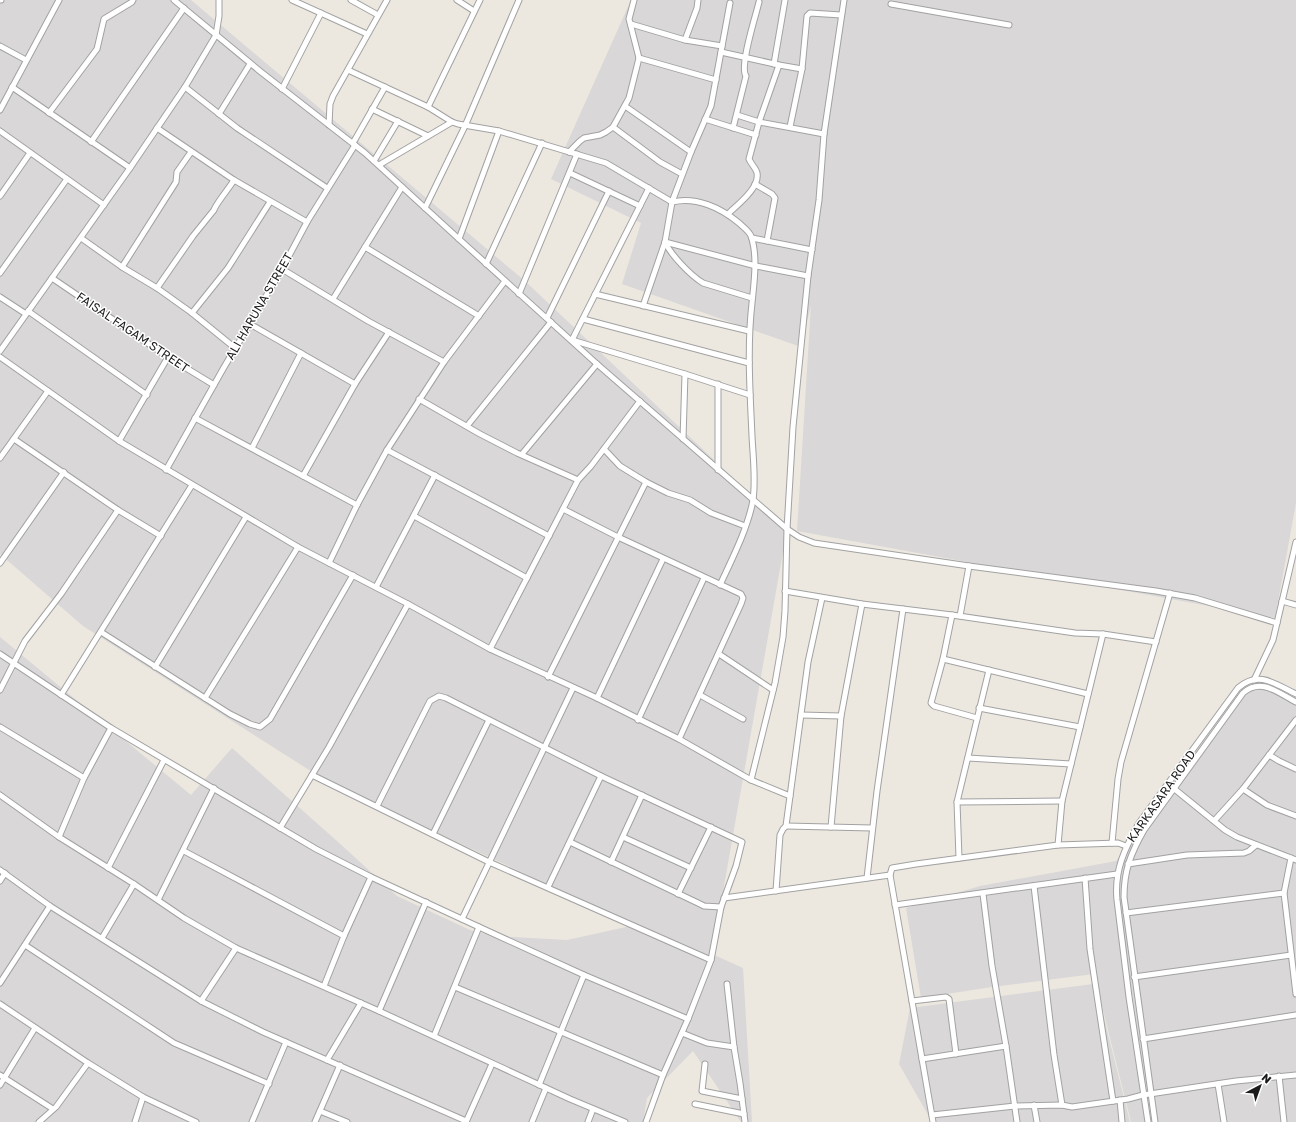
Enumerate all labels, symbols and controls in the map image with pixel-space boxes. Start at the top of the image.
street label: ALI HARUNA STREET [222,249,296,362]
street label: FAISAL FAGAM STREET [74,289,193,376]
street label: KARKASARA ROAD [1124,747,1198,845]
north arrow [1240,1066,1280,1106]
text: N [1259,1070,1274,1086]

